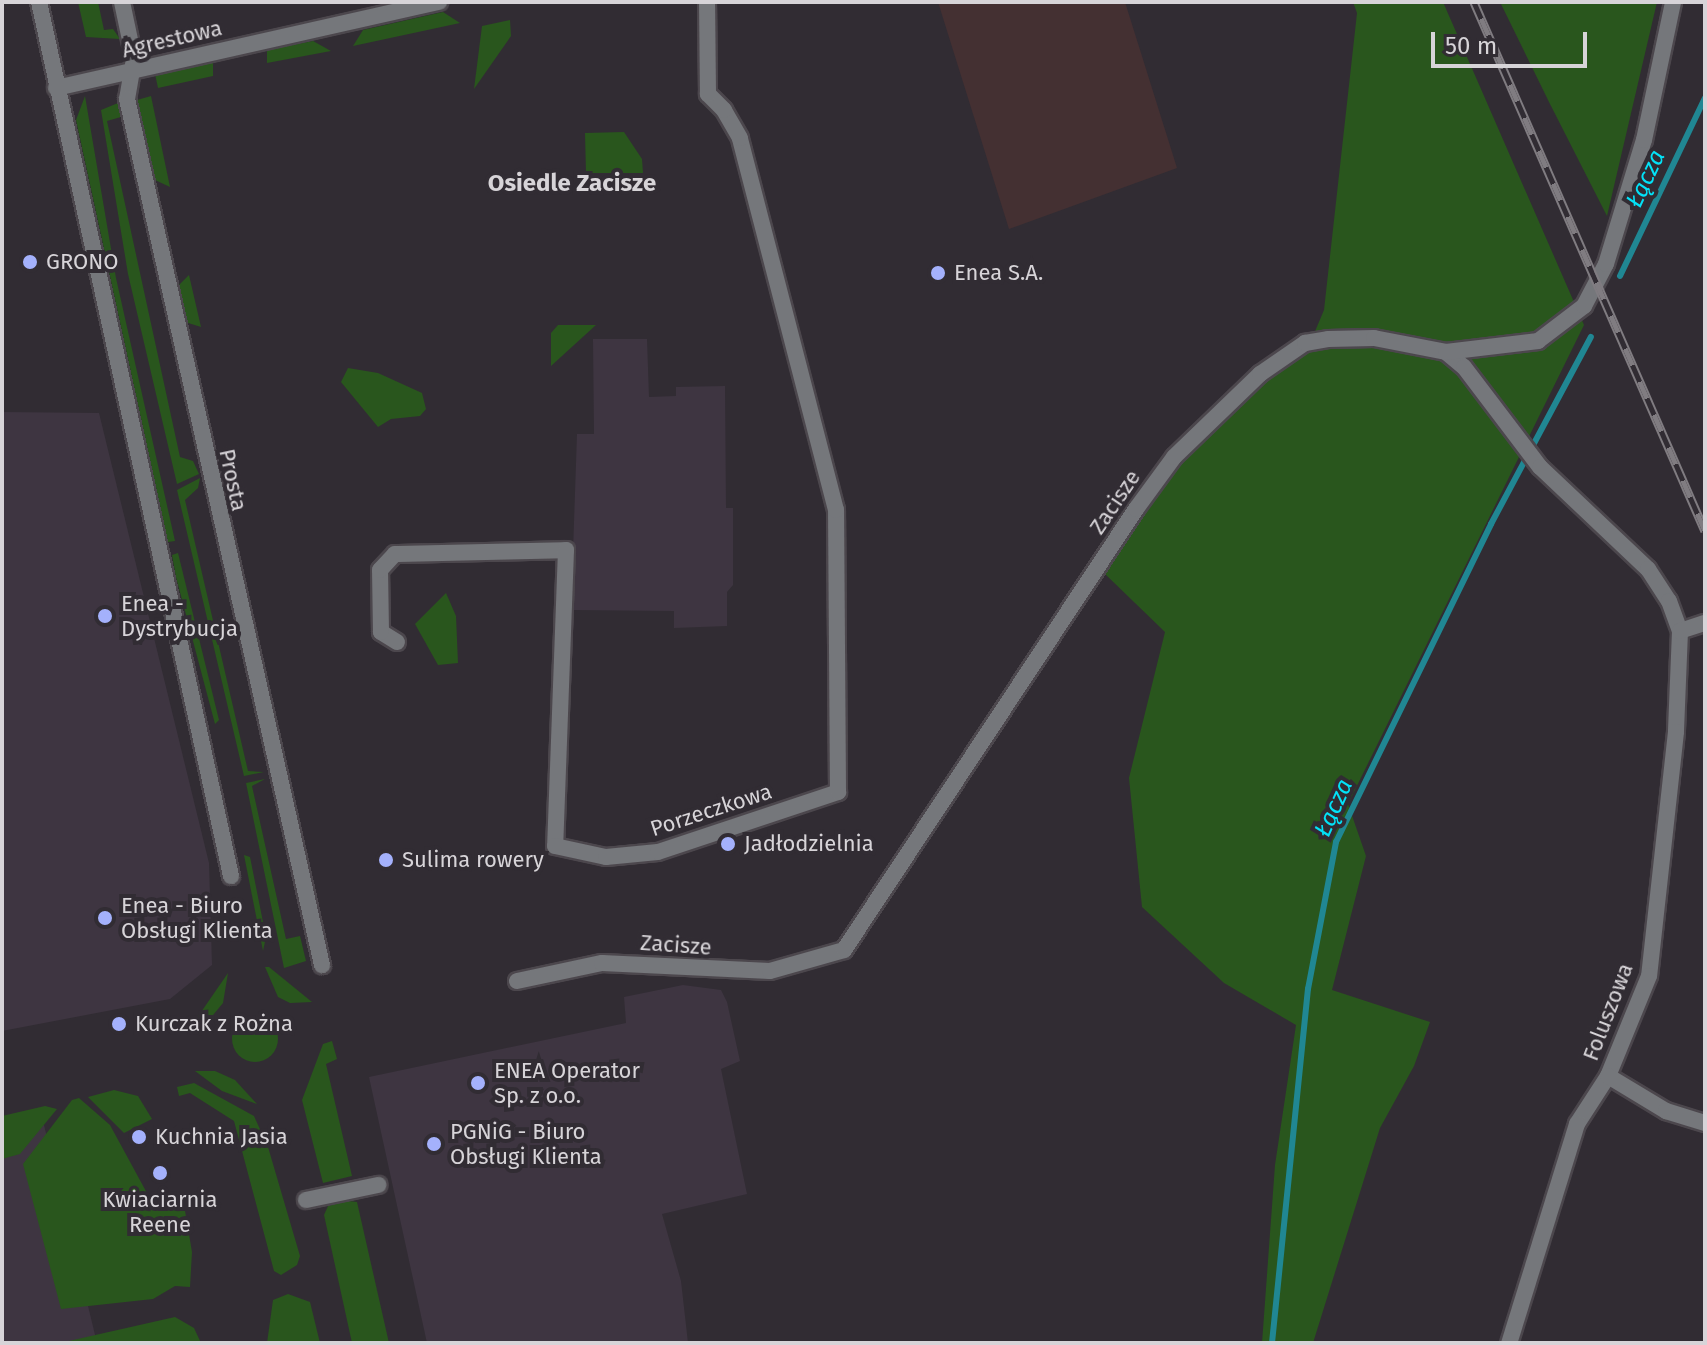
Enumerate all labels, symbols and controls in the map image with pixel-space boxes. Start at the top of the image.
street label: Agrestowa [119,15,225,63]
scale bar [1435,16,1591,66]
text: 50 m [1445,32,1497,60]
water label: Łącza [1620,146,1672,212]
district label: Osiedle Zacisze [488,170,656,198]
place label: GRONO [46,249,118,275]
marker: GRONO [21,253,39,271]
place label: Enea S.A. [954,260,1043,286]
marker: Enea S.A. [929,264,947,282]
street label: Prosta [214,446,252,514]
street label: Zacisze [1084,465,1146,539]
place label: Enea - Dystrybucja [121,590,238,642]
marker: Enea - Dystrybucja [96,607,114,625]
water label: Łącza [1309,775,1359,841]
street label: Porzeczkowa [647,778,775,842]
place label: Jadłodzielnia [744,831,874,857]
marker: Jadłodzielnia [719,835,737,853]
place label: Sulima rowery [402,847,544,873]
marker: Sulima rowery [377,851,395,869]
place label: Enea - Biuro Obsługi Klienta [121,892,273,944]
marker: Enea - Biuro Obsługi Klienta [96,909,114,927]
street label: Zacisze [639,929,713,961]
street label: Foluszowa [1577,960,1639,1064]
place label: Kurczak z Rożna [135,1011,293,1037]
marker: Kurczak z Rożna [110,1015,128,1033]
place label: ENEA Operator Sp. z o.o. [494,1057,640,1108]
marker: ENEA Operator Sp. z o.o. [469,1074,487,1092]
place label: PGNiG - Biuro Obsługi Klienta [450,1118,602,1170]
place label: Kuchnia Jasia [155,1124,288,1150]
marker: Kuchnia Jasia [130,1128,148,1146]
marker: PGNiG - Biuro Obsługi Klienta [425,1135,443,1153]
marker: Kwiaciarnia Reene [151,1164,169,1182]
place label: Kwiaciarnia Reene [102,1186,218,1238]

